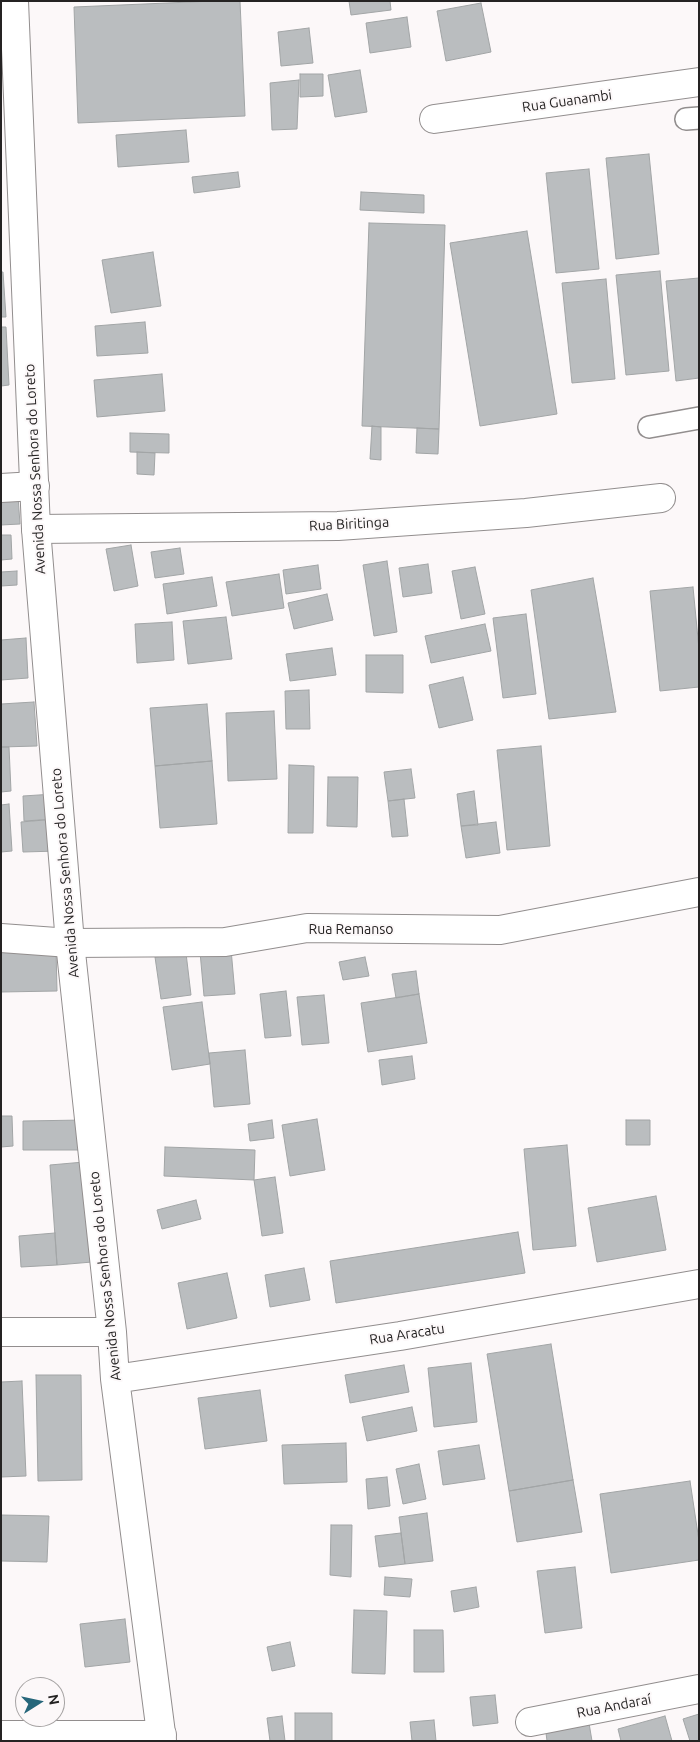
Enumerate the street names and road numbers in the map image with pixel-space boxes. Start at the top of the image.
street label: Rua Guanambi [521,86,613,116]
street label: Avenida Nossa Senhora do Loreto [21,363,49,575]
street label: Rua Biritinga [308,514,390,534]
street label: Avenida Nossa Senhora do Loreto [47,767,83,979]
street label: Rua Remanso [308,921,394,937]
street label: Avenida Nossa Senhora do Loreto [86,1170,124,1382]
street label: Rua Aracatu [368,1320,446,1348]
street label: Rua Andaraí [575,1691,653,1721]

